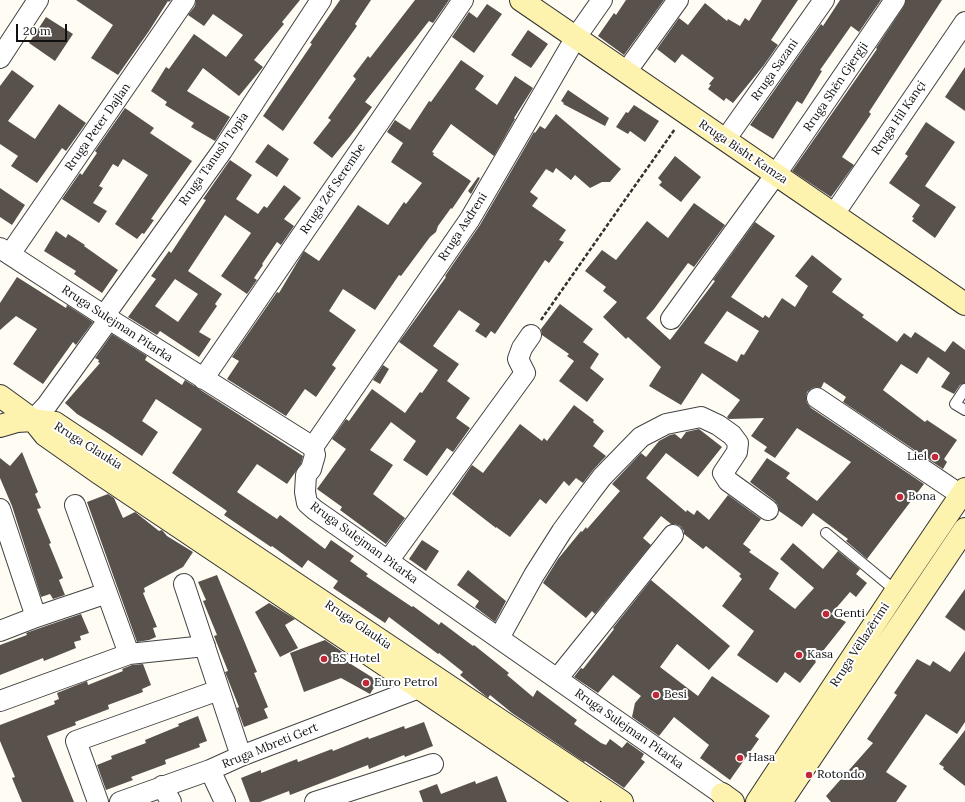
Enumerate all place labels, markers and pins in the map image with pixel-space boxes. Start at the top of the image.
place label: Liel [907,450,927,464]
marker: Liel [930,452,940,462]
place label: Bona [908,490,936,504]
marker: Bona [895,492,905,502]
place label: Genti [834,607,865,621]
marker: Genti [821,609,831,619]
place label: Kasa [807,648,833,662]
marker: Kasa [794,650,804,660]
place label: BS Hotel [332,652,380,666]
marker: BS Hotel [319,654,329,664]
place label: Euro Petrol [374,676,437,690]
marker: Euro Petrol [361,678,371,688]
place label: Besi [664,688,687,702]
marker: Besi [651,690,661,700]
place label: Hasa [748,751,775,765]
marker: Hasa [735,753,745,763]
place label: Rotondo [817,768,865,782]
marker: Rotondo [804,770,814,780]

